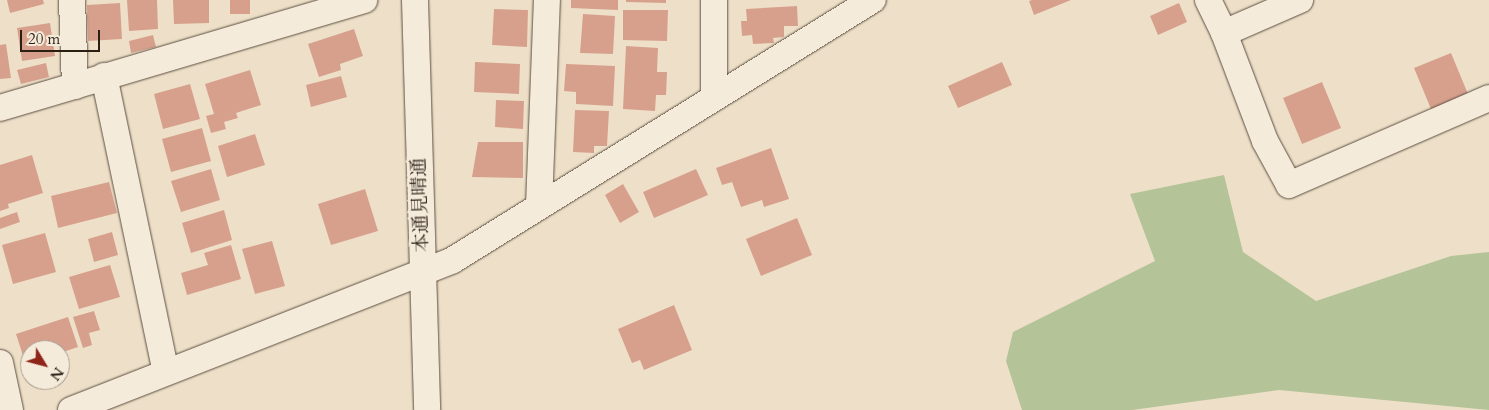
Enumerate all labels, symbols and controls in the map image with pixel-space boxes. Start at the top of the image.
scale bar [22,20,102,52]
text: 20 m [28,29,60,49]
street label: 本通見晴通 [408,157,434,253]
north arrow [20,340,70,390]
text: N [45,363,68,384]

